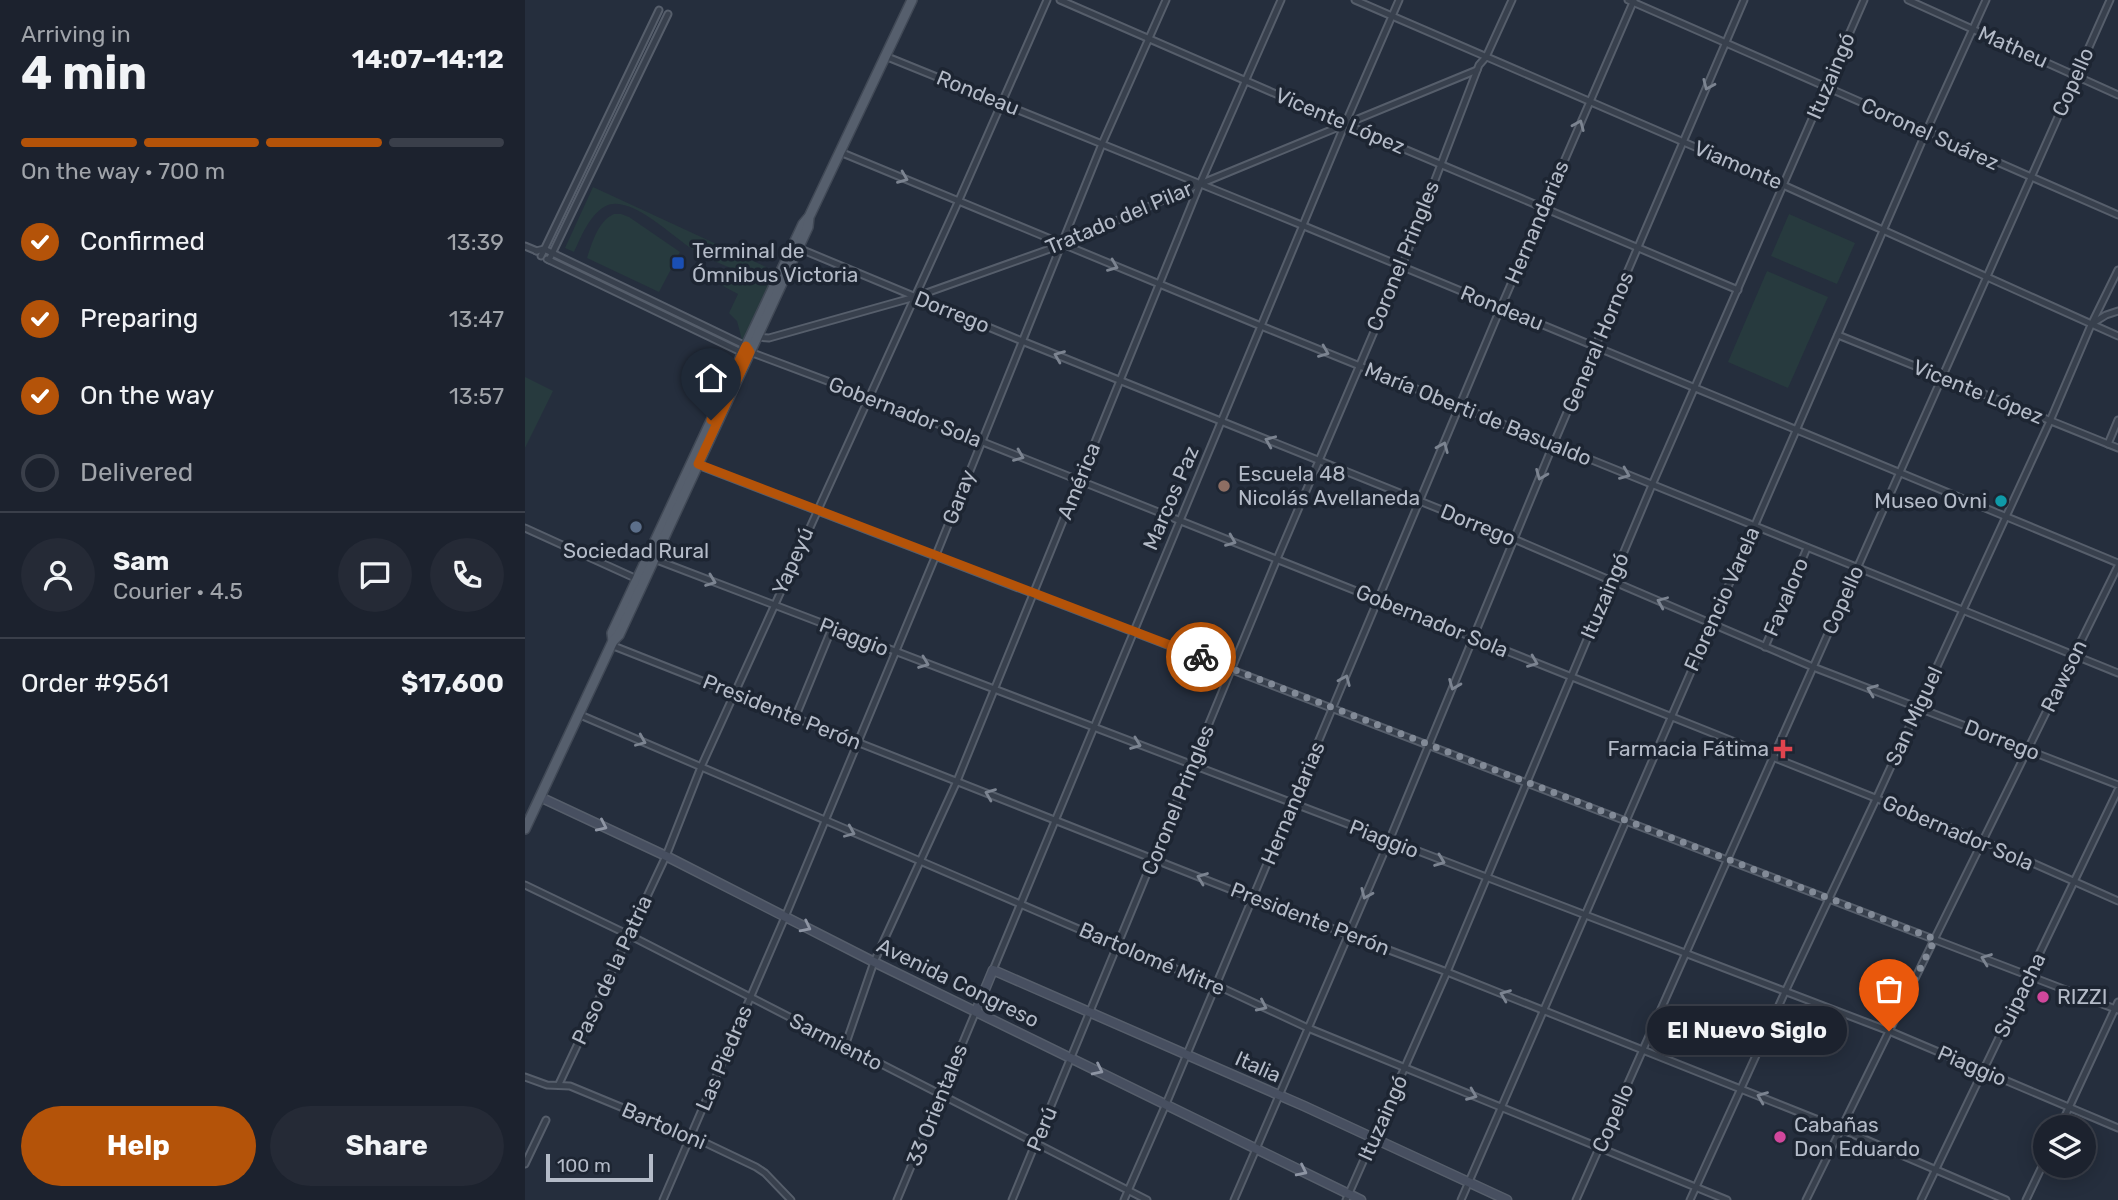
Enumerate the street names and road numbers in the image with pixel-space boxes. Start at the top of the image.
street label: Matheu [1975,20,2052,73]
street label: Ituzaingó [1801,29,1860,123]
street label: Copello [2046,44,2099,120]
street label: Rondeau [933,65,1023,120]
street label: Vicente López [1272,82,1409,159]
street label: Coronel Suárez [1857,92,2003,175]
street label: Viamonte [1690,135,1786,194]
street label: Hernandarias [1499,157,1574,287]
street label: Tratado del Pilar [1042,175,1196,260]
street label: Coronel Pringles [1361,177,1444,335]
street label: General Hornos [1557,268,1638,416]
street label: Rondeau [1457,280,1547,335]
street label: Dorrego [911,285,993,338]
street label: Vicente López [1909,354,2047,429]
street label: María Oberti de Basualdo [1361,357,1595,471]
street label: Gobernador Sola [825,371,985,452]
street label: América [1052,439,1105,523]
street label: Marcos Paz [1137,442,1204,554]
street label: Garay [937,466,980,528]
street label: Dorrego [1437,498,1519,551]
street label: Yapeyú [767,523,818,598]
street label: Florencio Varela [1679,523,1765,675]
street label: Ituzaingó [1575,549,1634,643]
street label: Favaloro [1758,554,1813,640]
street label: Copello [1816,562,1869,638]
street label: Gobernador Sola [1352,579,1512,662]
street label: Piaggio [816,612,892,661]
street label: Rawson [2035,636,2092,716]
street label: San Miguel [1880,662,1947,769]
street label: Presidente Perón [699,668,865,755]
street label: Dorrego [1961,714,2043,765]
street label: Coronel Pringles [1136,721,1219,879]
street label: Hernandarias [1255,738,1330,868]
street label: Gobernador Sola [1879,789,2038,876]
street label: Piaggio [1346,814,1422,863]
street label: Presidente Perón [1227,877,1393,960]
street label: Paso de la Patria [566,891,657,1048]
street label: Bartolomé Mitre [1075,917,1229,1001]
street label: Avenida Congreso [873,933,1043,1033]
street label: Suipacha [1988,948,2051,1041]
street label: Las Piedras [690,1001,757,1114]
street label: Sarmiento [786,1007,887,1076]
street label: 33 Orientales [901,1040,972,1169]
street label: Piaggio [1934,1040,2010,1091]
street label: Italia [1232,1045,1285,1088]
street label: Ituzaingó [1353,1071,1413,1165]
street label: Copello [1586,1080,1639,1156]
street label: Bartoloni [618,1097,710,1154]
street label: Perú [1021,1103,1062,1155]

